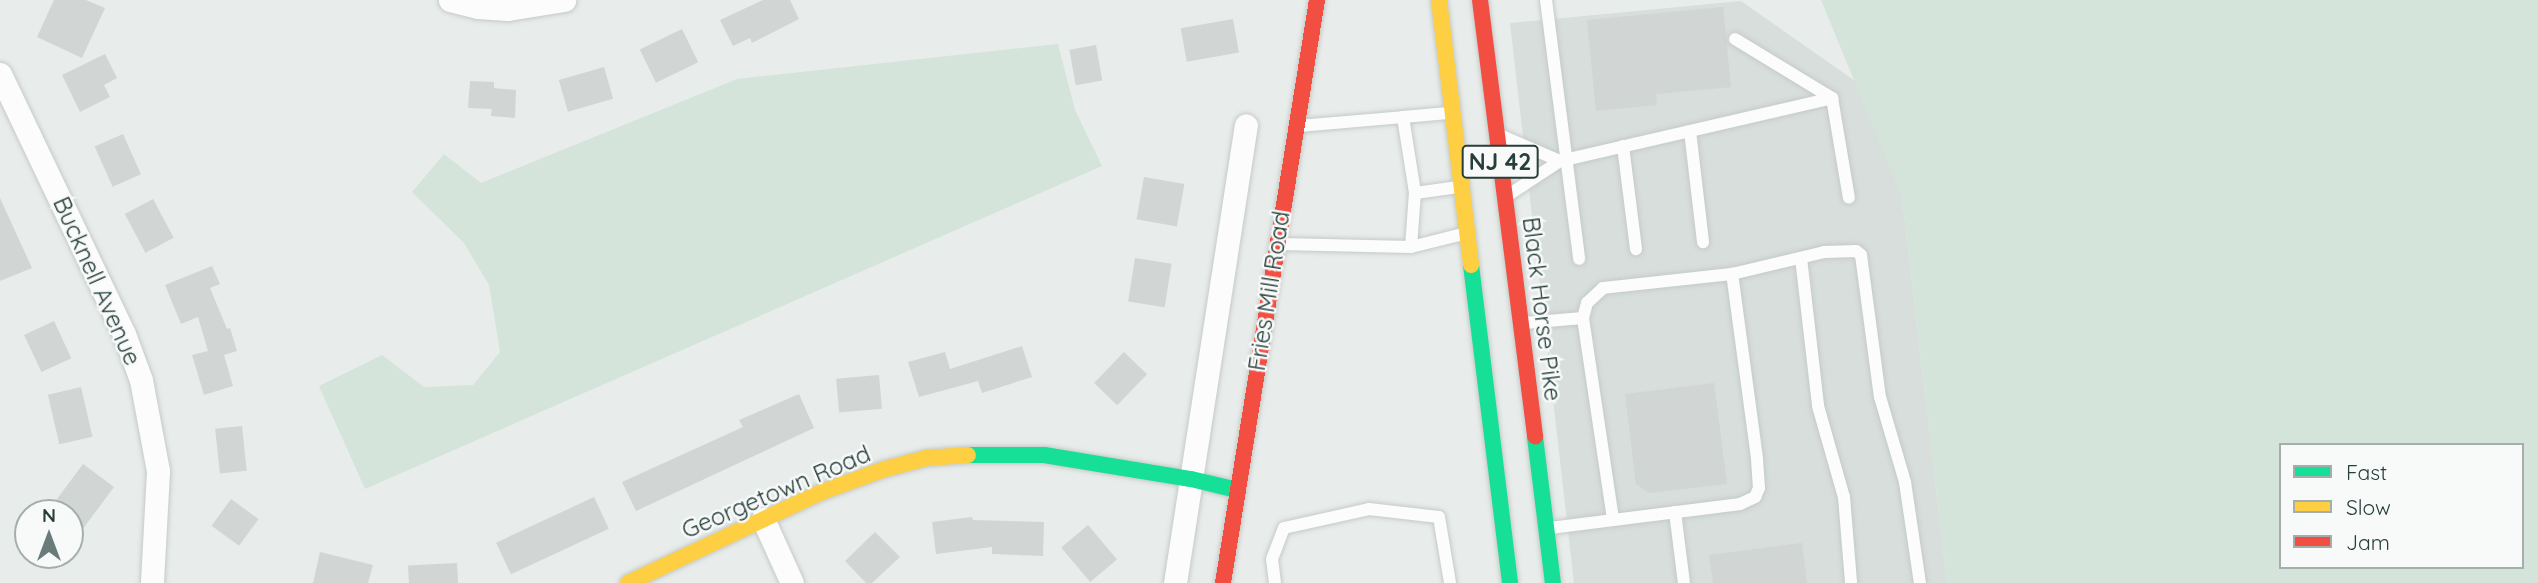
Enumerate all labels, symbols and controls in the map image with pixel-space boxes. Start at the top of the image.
road number: NJ 42 [1462,142,1538,182]
street label: Bucknell Avenue [47,192,147,370]
street label: Fries Mill Road [1242,209,1296,373]
street label: Black Horse Pike [1516,215,1568,403]
street label: Georgetown Road [677,439,875,545]
legend [2279,443,2524,569]
text: Fast [2346,459,2387,485]
text: Slow [2346,494,2391,520]
north arrow [14,499,84,569]
text: N [42,503,56,527]
text: Jam [2346,529,2390,555]

